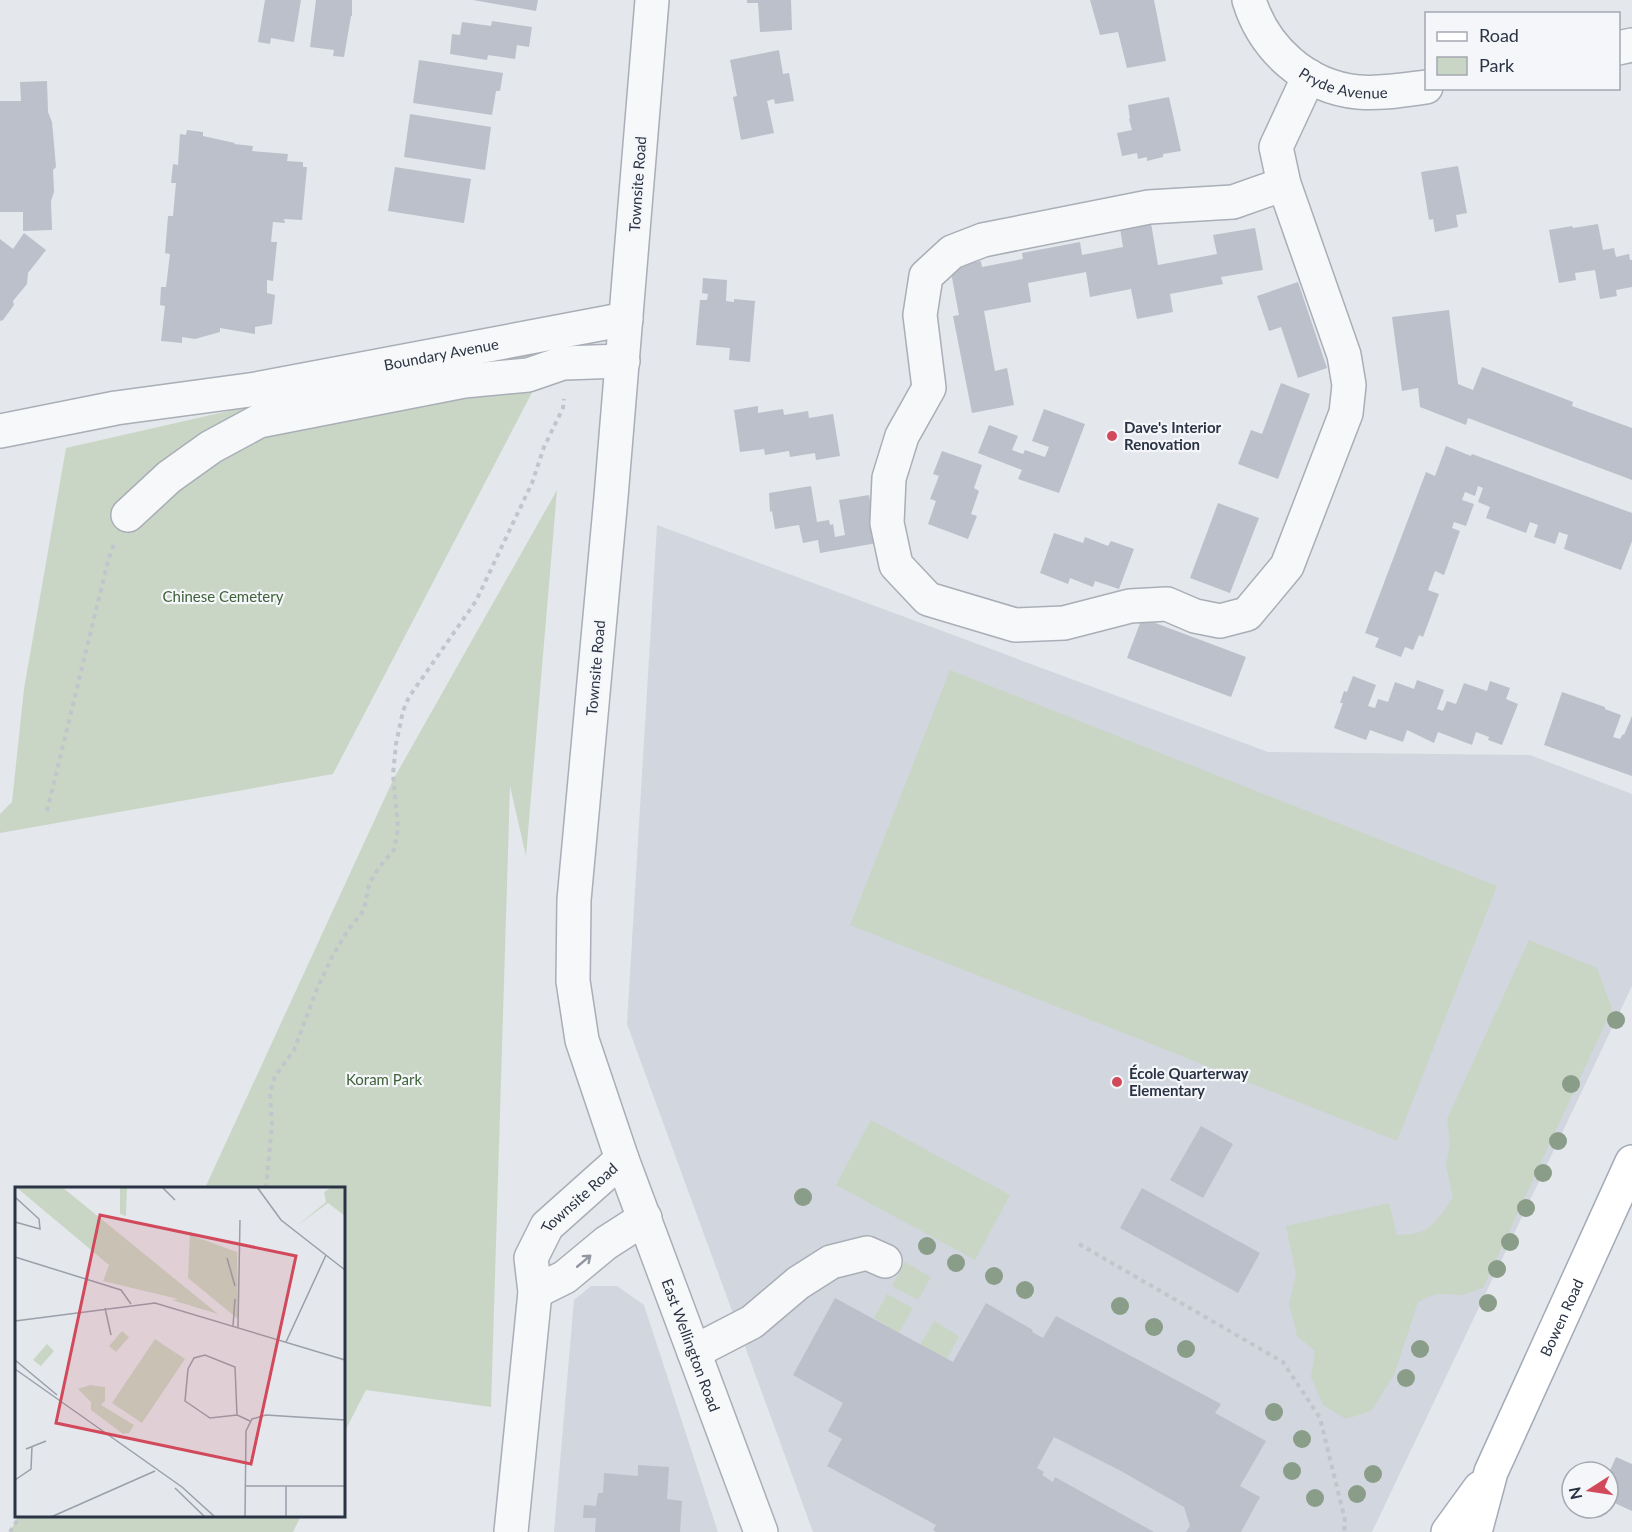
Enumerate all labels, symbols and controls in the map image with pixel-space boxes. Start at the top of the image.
legend [1425,12,1620,90]
text: Road [1479,24,1519,46]
text: Park [1479,54,1515,76]
street label: Pryde Avenue [1296,63,1388,102]
street label: Townsite Road [625,135,649,233]
street label: Boundary Avenue [382,334,500,374]
place label: Dave's Interior Renovation [1124,418,1222,453]
marker: Dave's Interior Renovation [1105,429,1119,443]
park label: Chinese Cemetery [163,587,284,605]
street label: Townsite Road [582,619,608,717]
place label: École Quarterway Elementary [1129,1064,1249,1099]
park label: Koram Park [346,1070,422,1088]
marker: École Quarterway Elementary [1110,1075,1124,1089]
street label: Townsite Road [537,1159,621,1235]
inset map [15,1187,345,1517]
one-way arrow [576,1255,592,1268]
street label: East Wellington Road [658,1276,724,1414]
street label: Bowen Road [1536,1276,1587,1359]
north arrow [1560,1460,1620,1520]
text: N [1564,1485,1585,1501]

